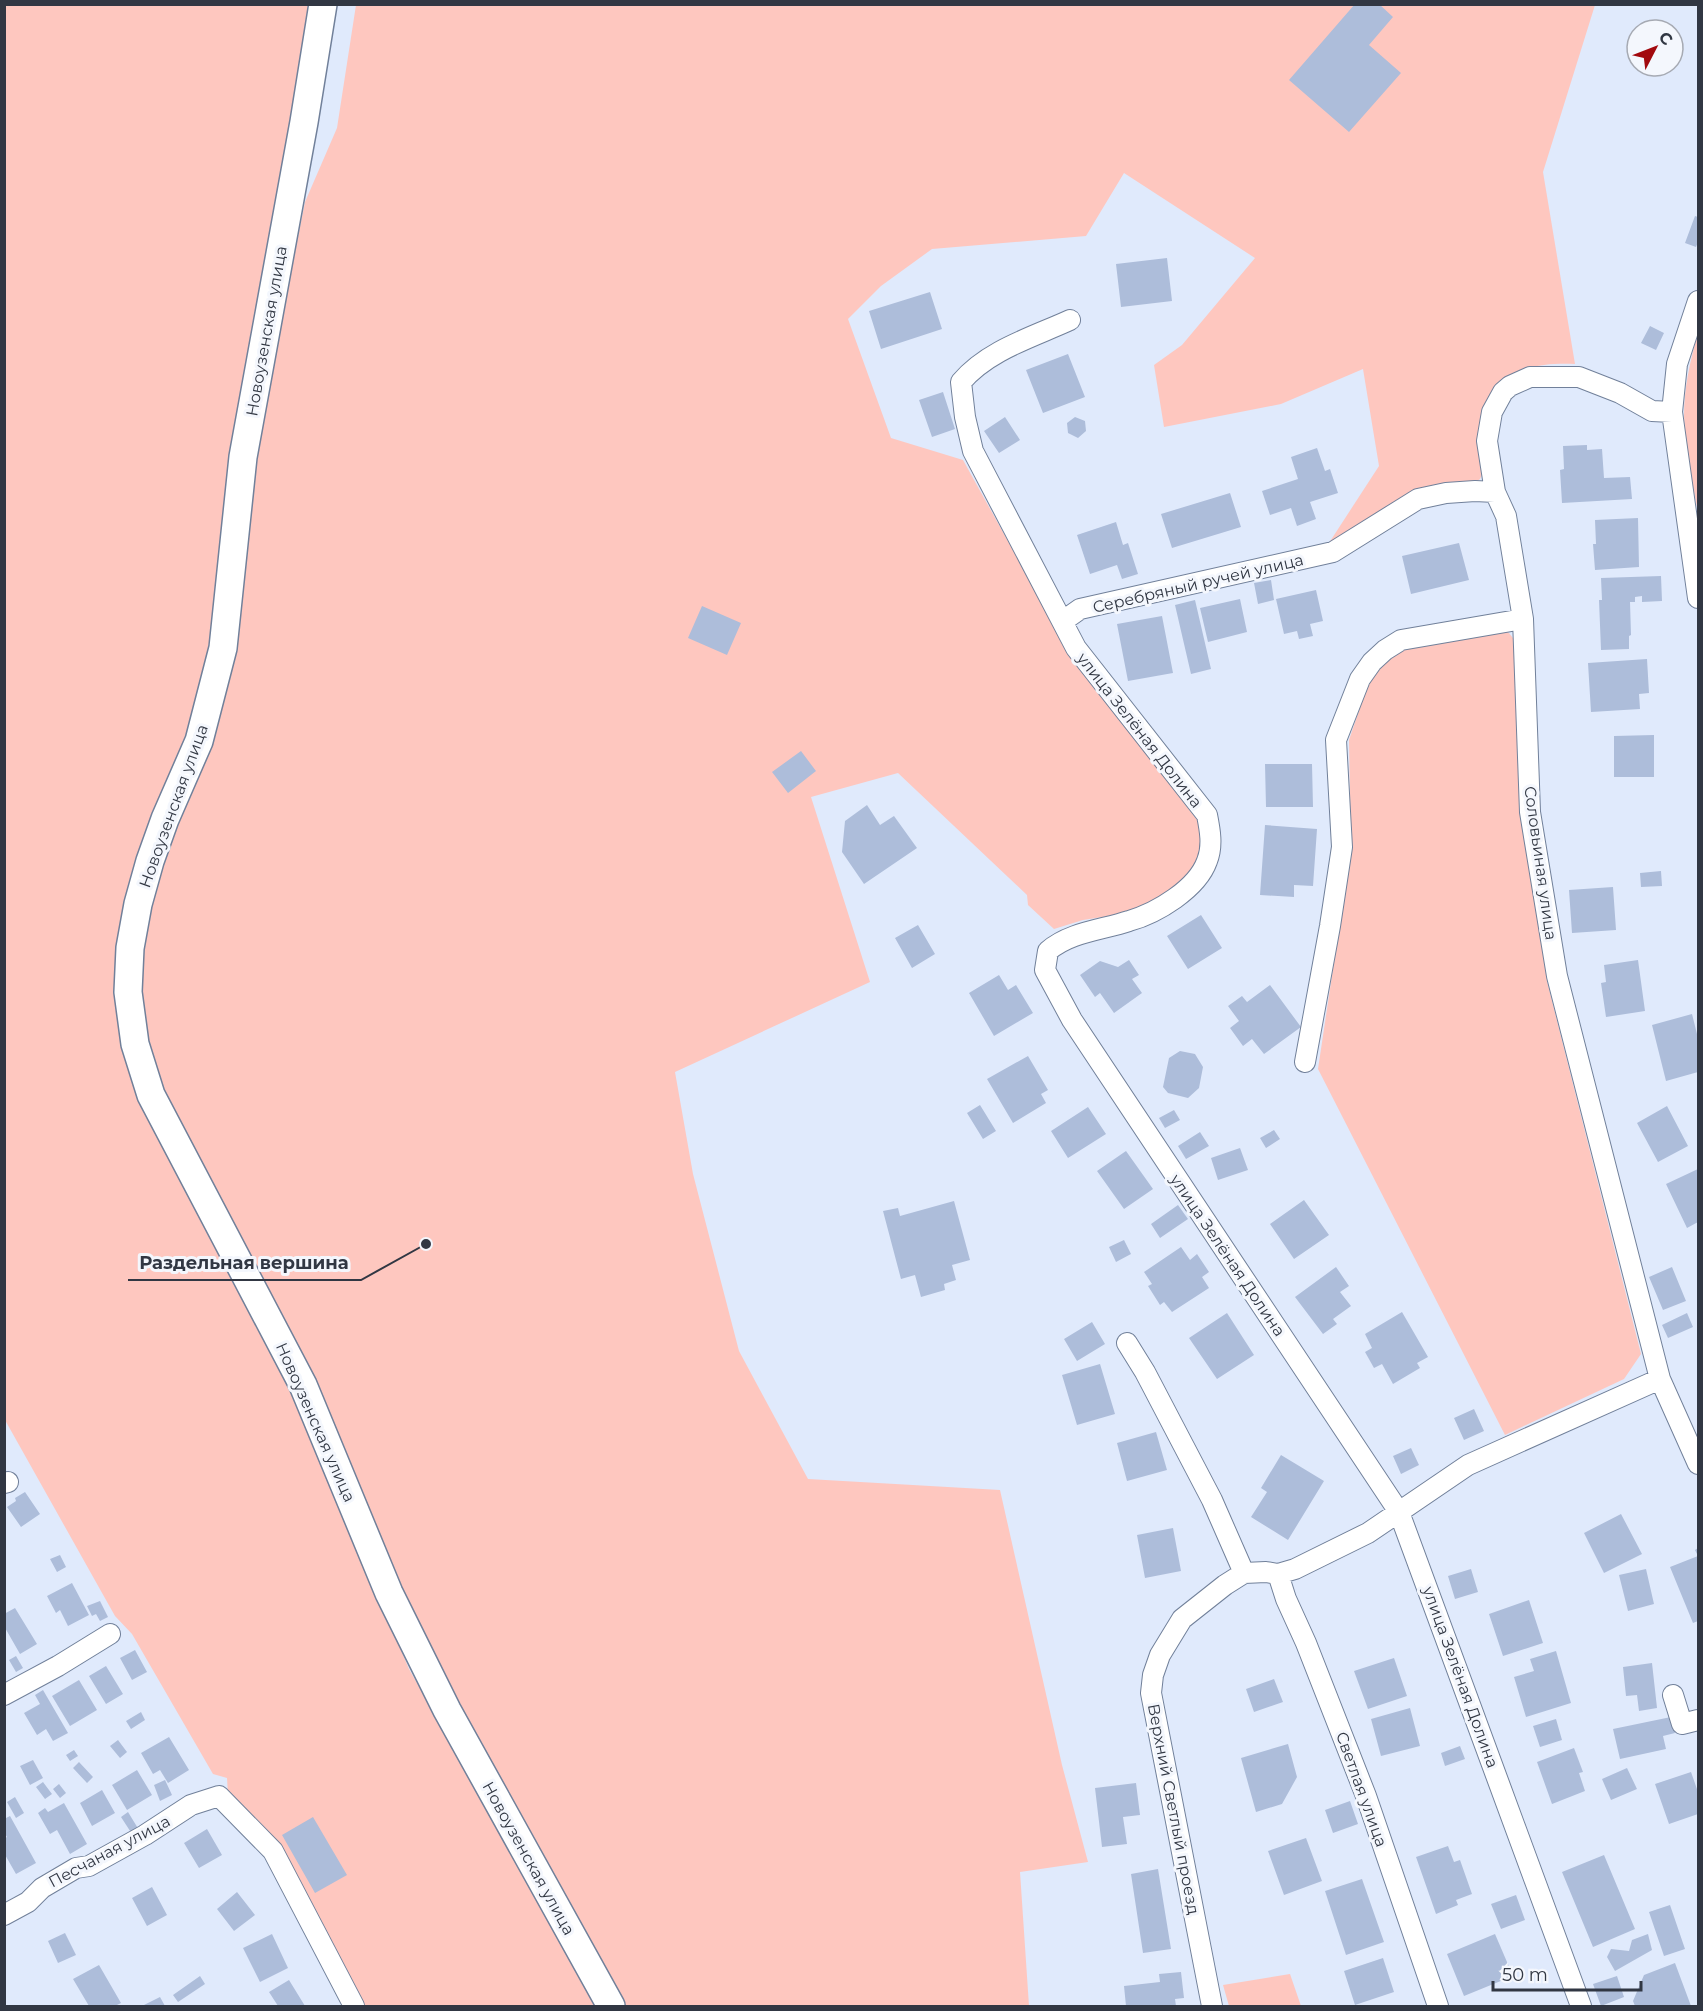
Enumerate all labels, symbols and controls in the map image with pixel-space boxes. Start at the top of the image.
north arrow [1625,18,1685,78]
text: С [1655,28,1677,49]
street label: Новоузенская улица [242,245,291,418]
street label: Серебряный ручей улица [1091,550,1305,617]
street label: улица Зелёная Долина [1073,648,1206,812]
street label: Новоузенская улица [135,722,212,890]
street label: Соловьиная улица [1520,785,1561,941]
street label: улица Зелёная Долина [1166,1170,1289,1340]
callout: Раздельная вершина [128,1244,361,1280]
text: Раздельная вершина [139,1252,349,1274]
street label: Новоузенская улица [272,1340,359,1505]
street label: улица Зелёная Долина [1418,1583,1502,1770]
street label: Верхний Светлый проезд [1144,1702,1203,1916]
street label: Светлая улица [1332,1729,1391,1849]
street label: Новоузенская улица [478,1778,579,1938]
street label: Песчаная улица [45,1811,173,1892]
scale bar [1493,1954,1642,1992]
text: 50 m [1502,1964,1548,1986]

